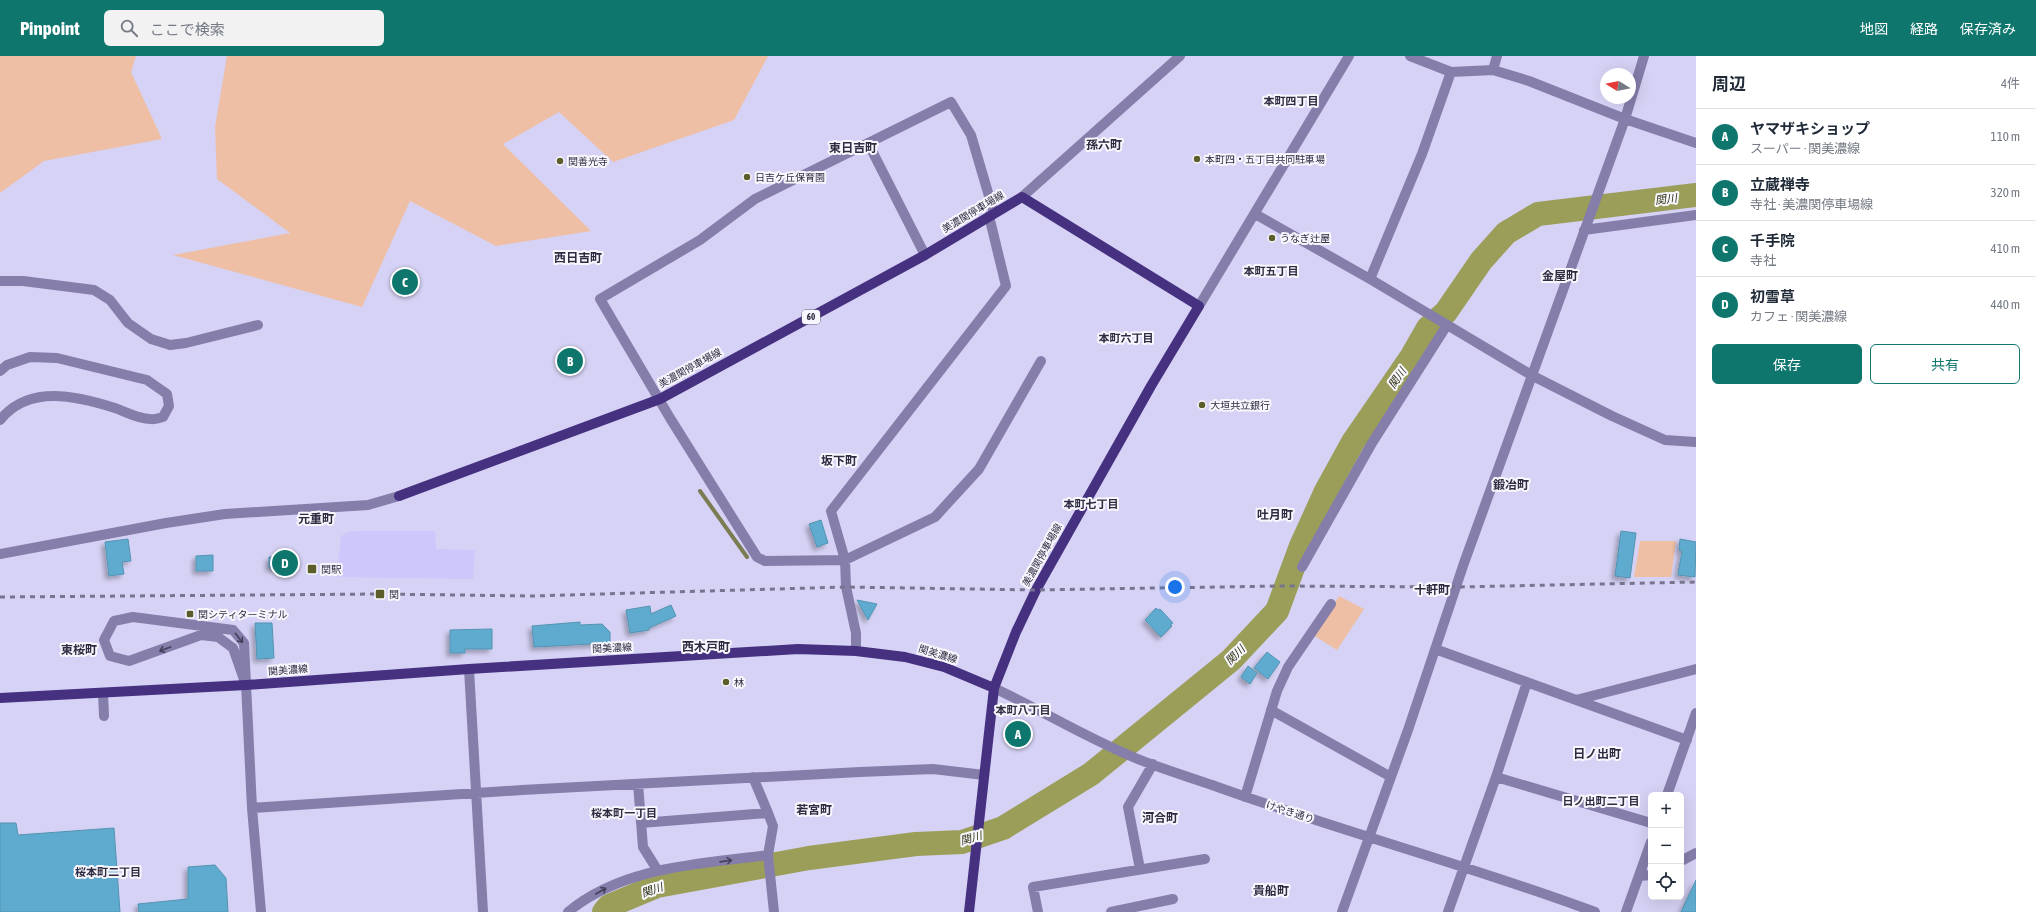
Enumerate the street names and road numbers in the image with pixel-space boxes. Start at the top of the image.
street label: 美濃関停車場線 [940,189,1006,235]
road number: 60 [802,310,820,324]
street label: 美濃関停車場線 [657,346,723,390]
street label: 美濃関停車場線 [1020,522,1064,588]
street label: 関美濃線 [592,641,632,655]
street label: 関美濃線 [917,643,959,665]
street label: 関美濃線 [268,663,308,677]
street label: けやき通り [1265,799,1315,825]

